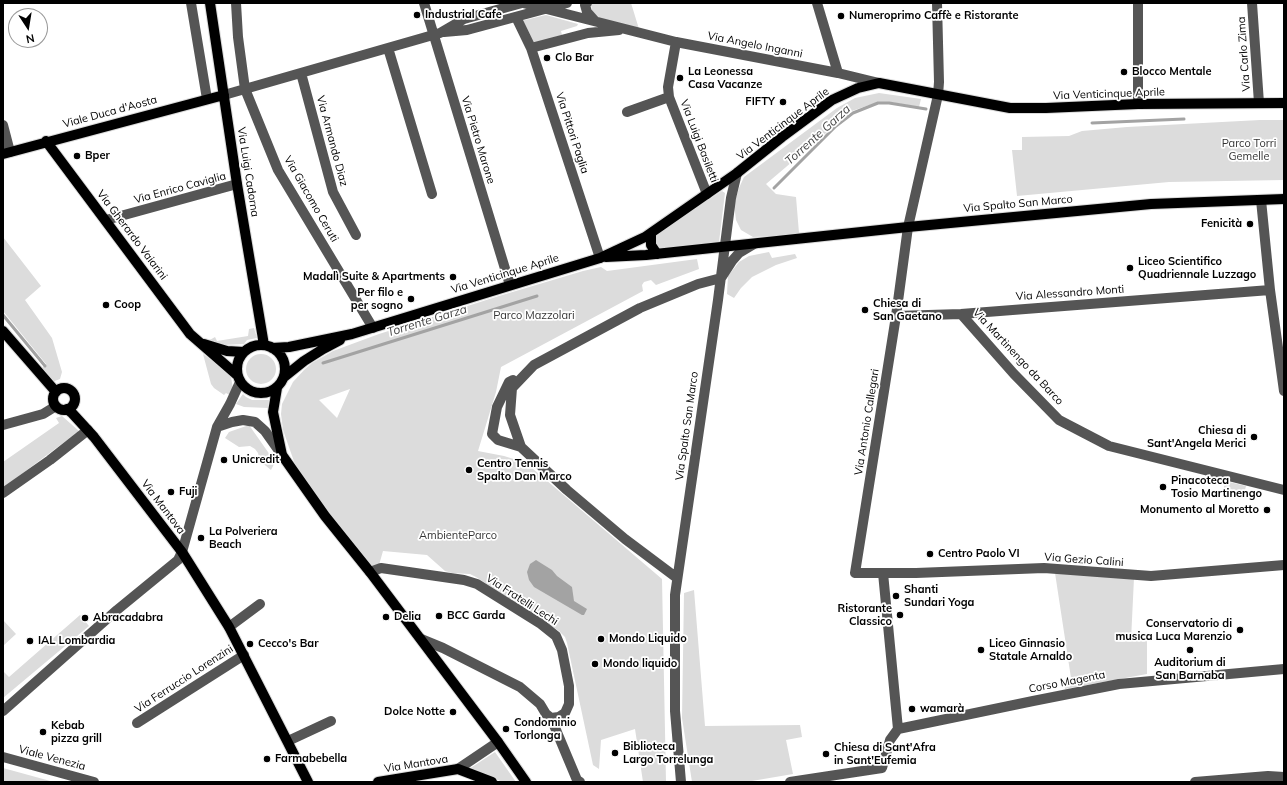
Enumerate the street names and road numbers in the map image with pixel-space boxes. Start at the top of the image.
street label: Via Carlo Zima [1235,16,1253,92]
street label: Via Angelo Inganni [706,29,804,61]
street label: Via Venticinque Aprile [734,85,832,163]
street label: Via Venticinque Aprile [1053,85,1165,103]
street label: Via Pittori Paglia [553,91,591,175]
street label: Viale Duca d'Aosta [61,93,159,131]
street label: Via Armando Diaz [314,94,350,188]
street label: Via Pietro Marone [458,95,498,185]
street label: Via Luigi Basiletti [677,98,721,184]
street label: Via Luigi Cadorna [234,126,262,218]
street label: Via Giacomo Ceruti [281,154,341,244]
street label: Via Enrico Caviglia [133,169,227,207]
street label: Via Gherardo Vaiarini [94,188,170,282]
street label: Via Spalto San Marco [963,193,1073,215]
street label: Via Venticinque Aprile [450,251,560,297]
street label: Via Alessandro Monti [1015,283,1125,303]
street label: Via Martinengo da Barco [970,306,1066,408]
street label: Via Antonio Callegari [852,368,882,476]
street label: Via Spalto San Marco [673,371,701,481]
street label: Via Mantova [138,477,188,537]
street label: Via Gezio Calini [1044,551,1124,569]
street label: Via Fratelli Lechi [483,572,561,628]
street label: Via Ferruccio Lorenzini [132,642,236,716]
street label: Corso Magenta [1028,668,1106,696]
street label: Viale Venezia [17,743,87,773]
street label: Via Mantova [383,752,449,776]

